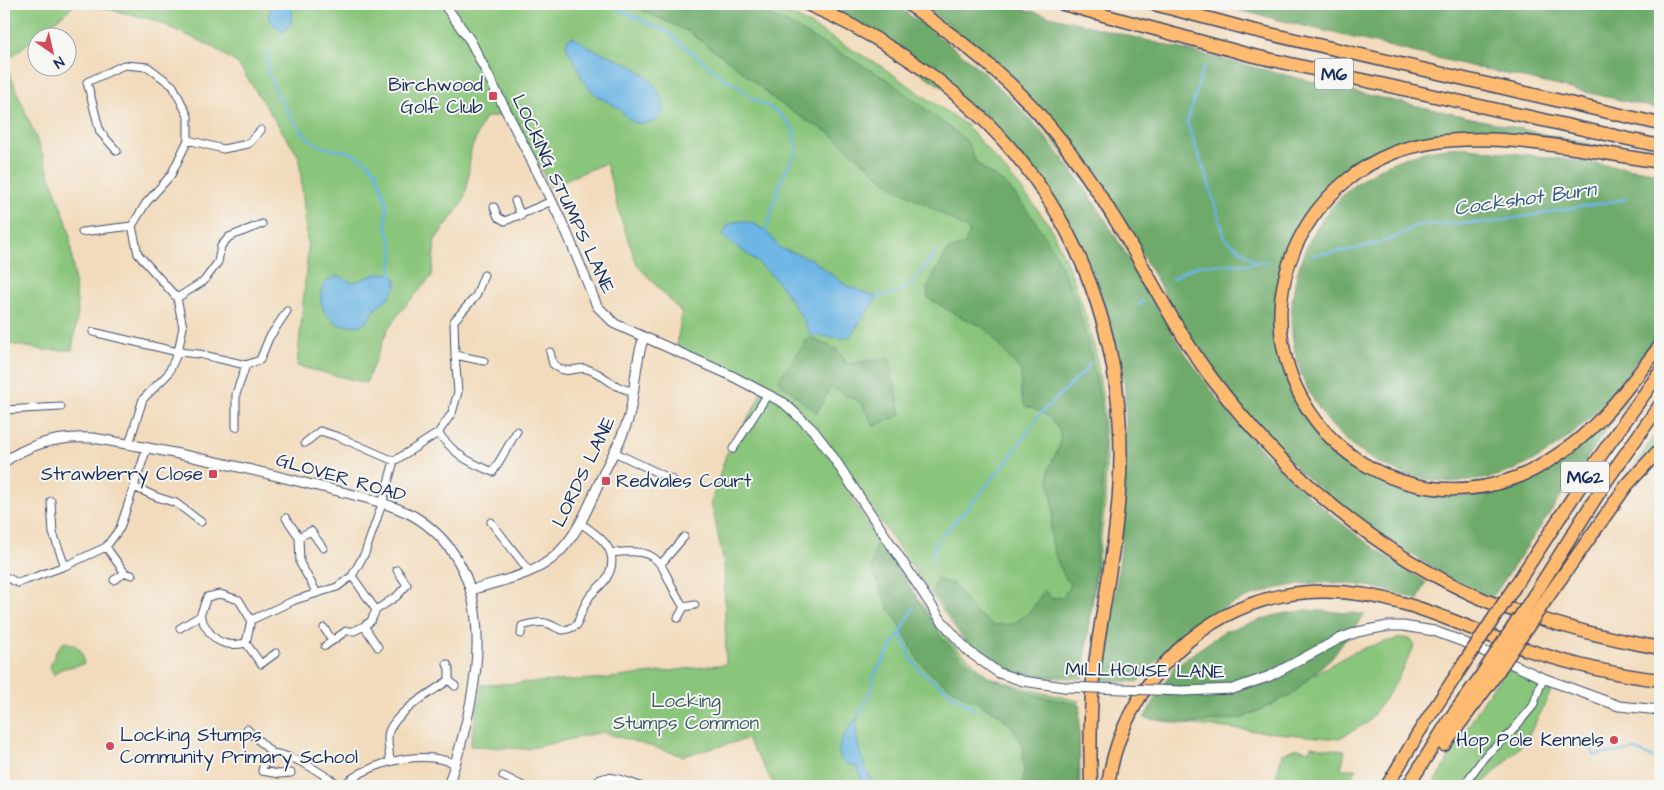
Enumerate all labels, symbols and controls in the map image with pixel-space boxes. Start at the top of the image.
north arrow [28,28,78,78]
text: N [49,51,68,73]
road number: M6 [1315,59,1353,90]
place label: Birchwood Golf Club [388,72,483,121]
marker: Birchwood Golf Club [487,90,499,102]
street label: LOCKING STUMPS LANE [505,90,621,298]
water label: Cockshot Burn [1452,175,1600,223]
street label: LORDS LANE [546,412,622,532]
street label: GLOVER ROAD [273,447,409,509]
place label: Strawberry Close [41,461,203,489]
road number: M62 [1561,462,1609,492]
marker: Strawberry Close [207,468,219,480]
place label: Redvales Court [616,468,752,495]
marker: Redvales Court [600,475,612,487]
street label: MILLHOUSE LANE [1065,656,1225,686]
park label: Locking Stumps Common [613,688,759,737]
place label: Locking Stumps Community Primary School [120,722,358,772]
place label: Hop Pole Kennels [1456,727,1604,754]
marker: Hop Pole Kennels [1608,734,1620,746]
marker: Locking Stumps Community Primary School [104,740,116,752]

